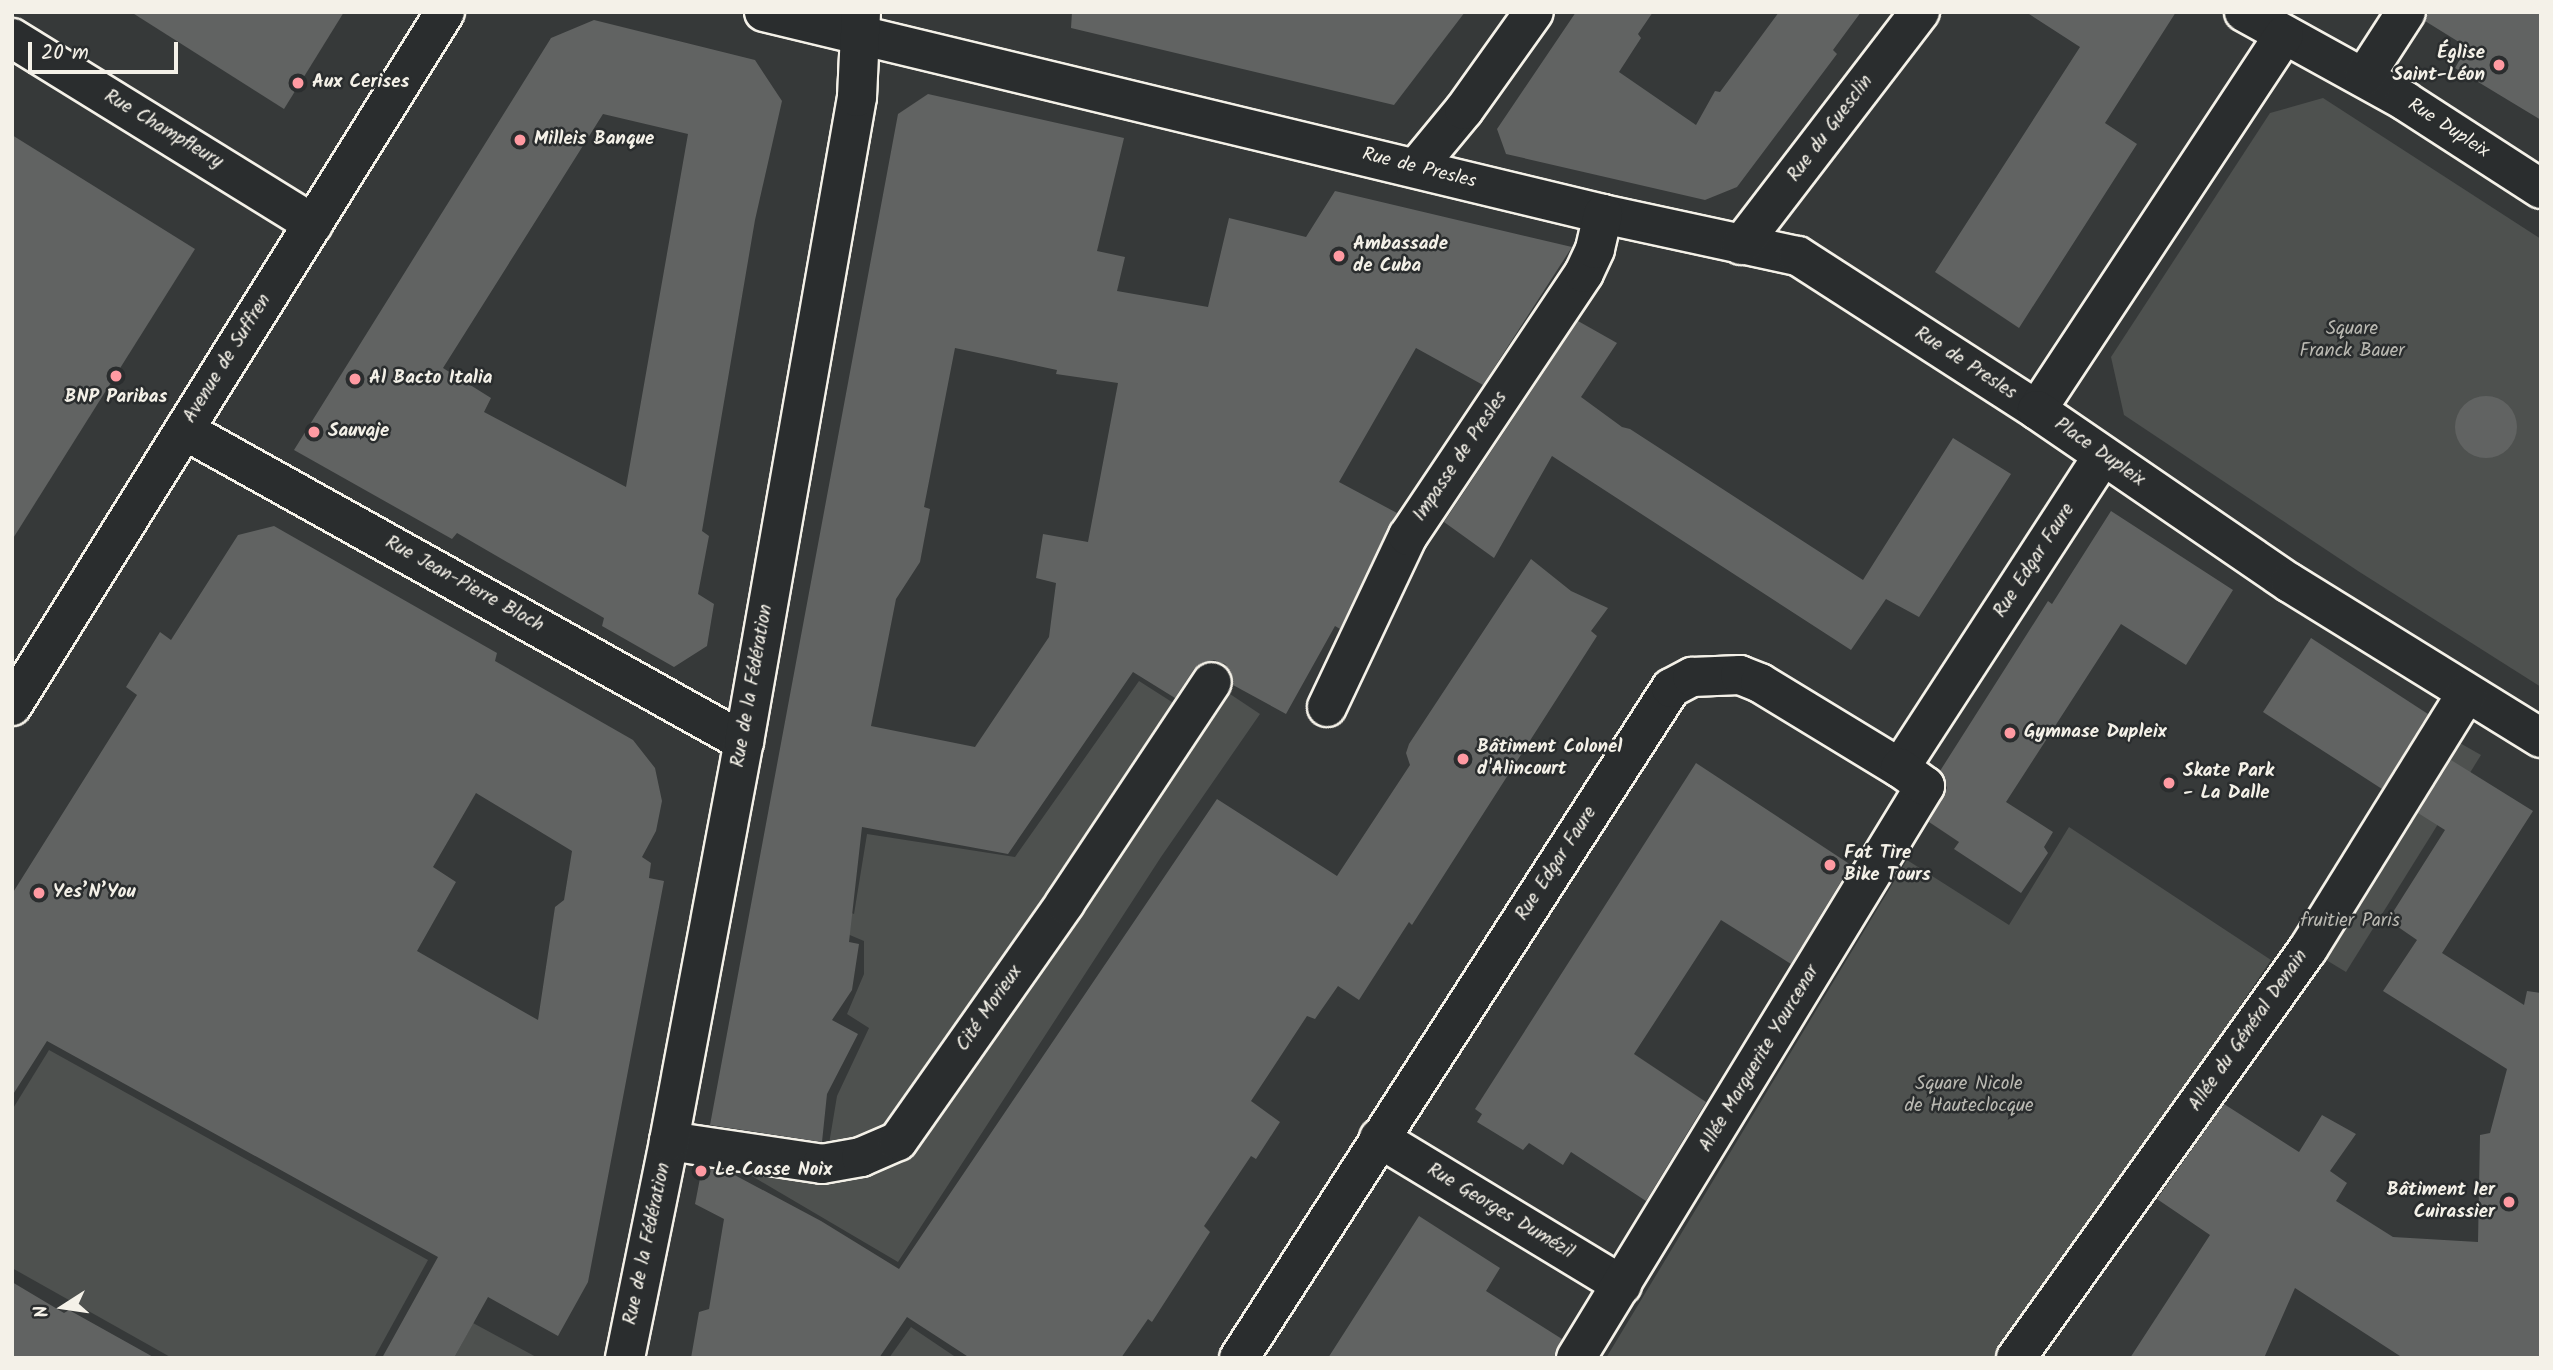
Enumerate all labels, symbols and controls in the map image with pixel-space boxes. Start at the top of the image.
scale bar [32,28,182,72]
text: 20 m [41,37,89,70]
place label: Église Saint-Léon [2393,43,2485,87]
marker: Église Saint-Léon [2491,57,2507,73]
street label: Rue du Guesclin [1783,71,1879,187]
place label: Aux Cerises [312,72,409,94]
marker: Aux Cerises [290,75,306,91]
street label: Rue Champfleury [100,86,226,174]
street label: Rue Dupleix [2403,94,2493,164]
place label: Milleis Banque [534,129,654,151]
marker: Milleis Banque [512,132,528,148]
street label: Rue de Presles [1360,144,1478,194]
place label: Ambassade de Cuba [1353,234,1448,278]
marker: Ambassade de Cuba [1331,248,1347,264]
street label: Avenue de Suffren [179,290,277,428]
park label: Square Franck Bauer [2299,319,2405,363]
street label: Rue de Presles [1910,323,2020,405]
marker: BNP Paribas [108,368,124,384]
place label: Al Bacto Italia [369,368,493,390]
marker: Al Bacto Italia [347,371,363,387]
place label: BNP Paribas [65,387,167,409]
street label: Impasse de Presles [1409,388,1513,526]
street label: Place Dupleix [2050,414,2148,492]
place label: Sauvaje [328,421,389,443]
marker: Sauvaje [306,424,322,440]
street label: Rue Edgar Faure [1990,500,2080,622]
street label: Rue Jean-Pierre Bloch [381,532,547,638]
street label: Rue de la Fédération [727,603,779,769]
place label: Gymnase Dupleix [2024,722,2167,744]
marker: Gymnase Dupleix [2002,725,2018,741]
place label: Bâtiment Colonel d'Alincourt [1477,737,1622,781]
marker: Bâtiment Colonel d'Alincourt [1455,751,1471,767]
place label: Skate Park - La Dalle [2183,761,2274,805]
marker: Skate Park - La Dalle [2161,775,2177,791]
street label: Rue Edgar Faure [1512,803,1602,925]
place label: Fat Tire Bike Tours [1844,843,1931,887]
marker: Fat Tire Bike Tours [1822,857,1838,873]
place label: Yes’N’You [53,882,136,904]
marker: Yes’N’You [31,885,47,901]
park label: fruitier Paris [2300,911,2400,933]
street label: Allée du Général Denain [2185,946,2313,1116]
street label: Allée Marguerite Yourcenar [1695,961,1825,1157]
street label: Cité Morieux [952,962,1028,1056]
park label: Square Nicole de Hauteclocque [1904,1074,2034,1118]
street label: Rue Georges Dumézil [1423,1159,1577,1265]
place label: Le Casse Noix [715,1160,832,1182]
street label: Rue de la Fédération [620,1161,676,1327]
marker: Le Casse Noix [693,1163,709,1179]
place label: Bâtiment 1er Cuirassier [2387,1180,2495,1224]
marker: Bâtiment 1er Cuirassier [2501,1194,2517,1210]
north arrow [28,1272,98,1342]
text: N [27,1302,58,1320]

